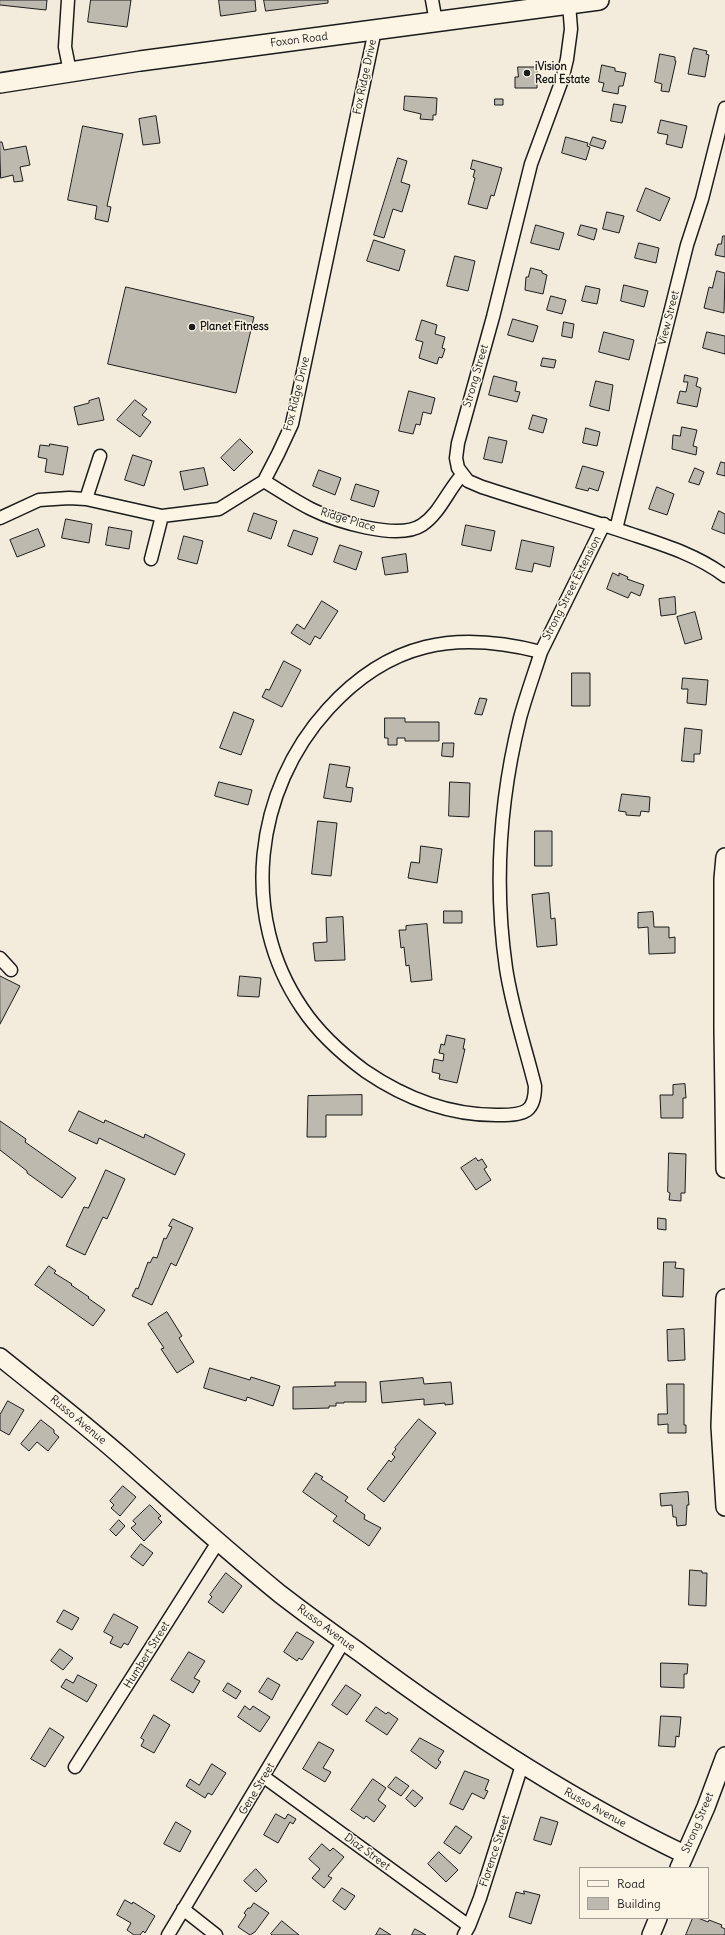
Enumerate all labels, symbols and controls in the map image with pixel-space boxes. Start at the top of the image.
street label: Foxon Road [269,30,329,50]
street label: Fox Ridge Drive [351,38,379,116]
place label: iVision Real Estate [535,60,590,86]
marker: iVision Real Estate [522,68,532,78]
street label: View Street [656,289,682,347]
place label: Planet Fitness [200,320,269,334]
marker: Planet Fitness [187,322,197,332]
street label: Strong Street [461,343,491,409]
street label: Fox Ridge Drive [281,355,313,433]
street label: Ridge Place [319,505,377,535]
street label: Strong Street Extension [540,534,604,642]
street label: Russo Avenue [47,1393,109,1447]
street label: Russo Avenue [294,1602,358,1654]
street label: Humbert Street [121,1619,173,1691]
street label: Gene Street [236,1761,278,1817]
street label: Russo Avenue [562,1785,628,1831]
street label: Strong Street [679,1791,717,1855]
street label: Florence Street [477,1813,513,1889]
street label: Diaz Street [341,1831,393,1873]
legend [579,1867,709,1919]
text: Road [617,1876,645,1891]
text: Building [617,1896,661,1911]

